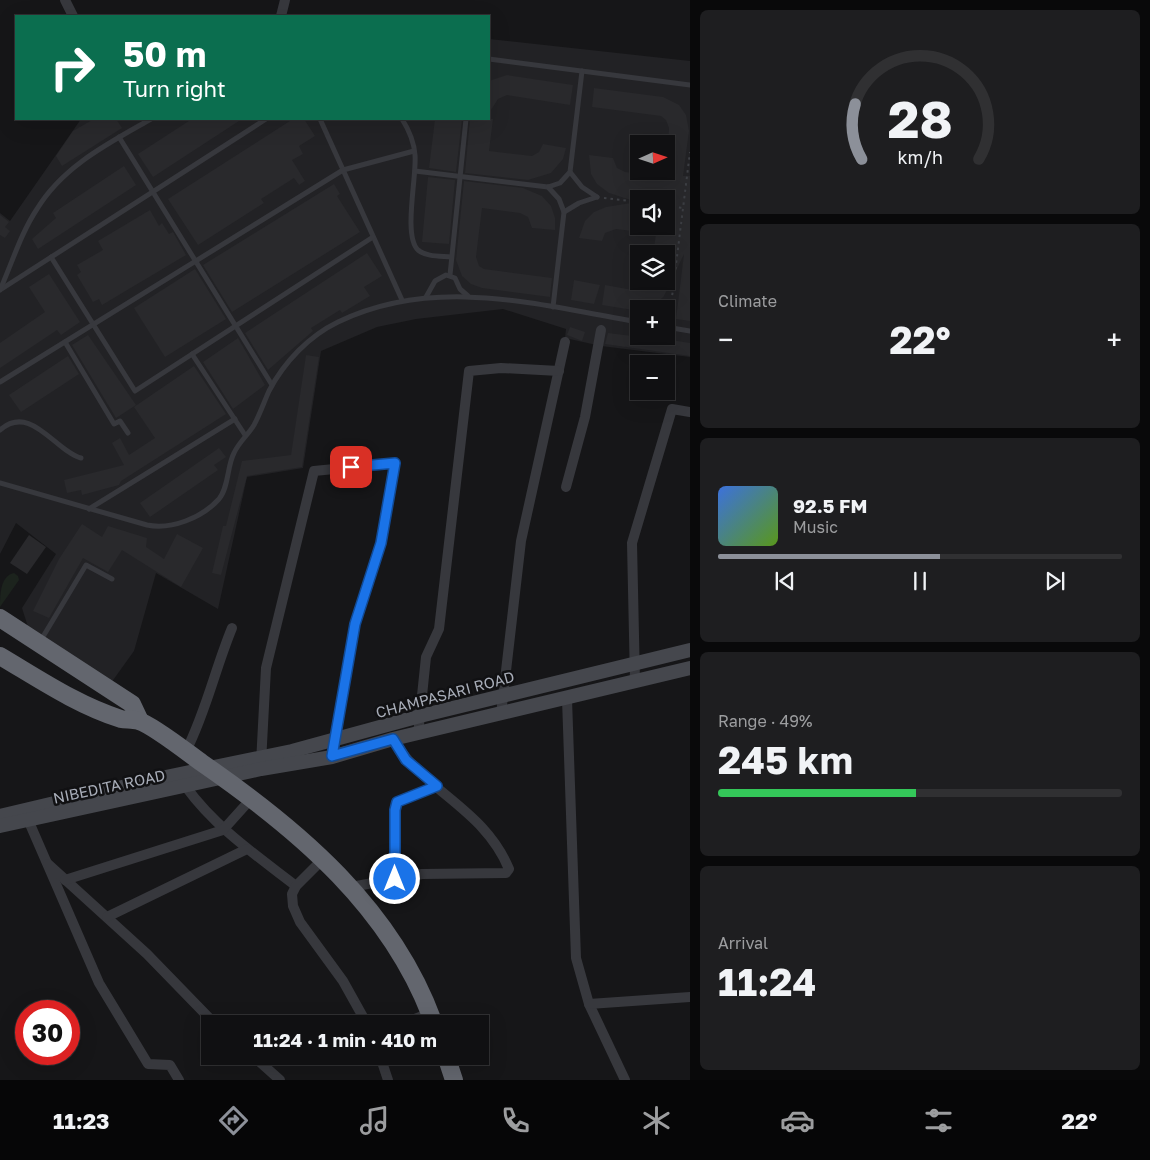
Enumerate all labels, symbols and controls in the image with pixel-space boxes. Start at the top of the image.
text: 50 m [123,33,206,75]
icon: right [40,35,105,100]
text: Turn right [123,75,226,102]
text: 28 [887,87,953,149]
north arrow [630,135,675,180]
map controls [630,135,675,400]
text: km/h [897,146,943,168]
button: sound [630,190,675,235]
button: layers [630,245,675,290]
text: Climate [718,291,777,311]
button: + [630,300,675,345]
text: 22° [889,317,951,362]
text: − [718,323,733,356]
text: + [1107,323,1122,356]
button: − [630,355,675,400]
pin [330,446,372,488]
icon: arrive [337,453,365,481]
text: 92.5 FM [793,494,867,517]
text: Music [793,517,838,537]
icon: previous [771,567,799,595]
icon: pause [906,567,934,595]
icon: next [1041,567,1069,595]
street label: CHAMPASARI ROAD [374,667,516,721]
text: Range · 49% [718,711,812,731]
text: 245 km [718,737,853,782]
street label: NIBEDITA ROAD [51,765,167,807]
position arrow [368,852,420,904]
text: Arrival [718,933,768,953]
text: 11:24 [718,959,816,1004]
speed limit sign: 30 [15,1000,80,1065]
text: 11:24 · 1 min · 410 m [253,1028,437,1051]
icon: directions [216,1103,251,1138]
icon: music [357,1103,392,1138]
icon: phone [498,1103,533,1138]
icon: climate [639,1103,674,1138]
icon: car [780,1103,815,1138]
icon: filters [921,1103,956,1138]
text: 11:23 [53,1107,110,1134]
text: 22° [1062,1107,1097,1134]

